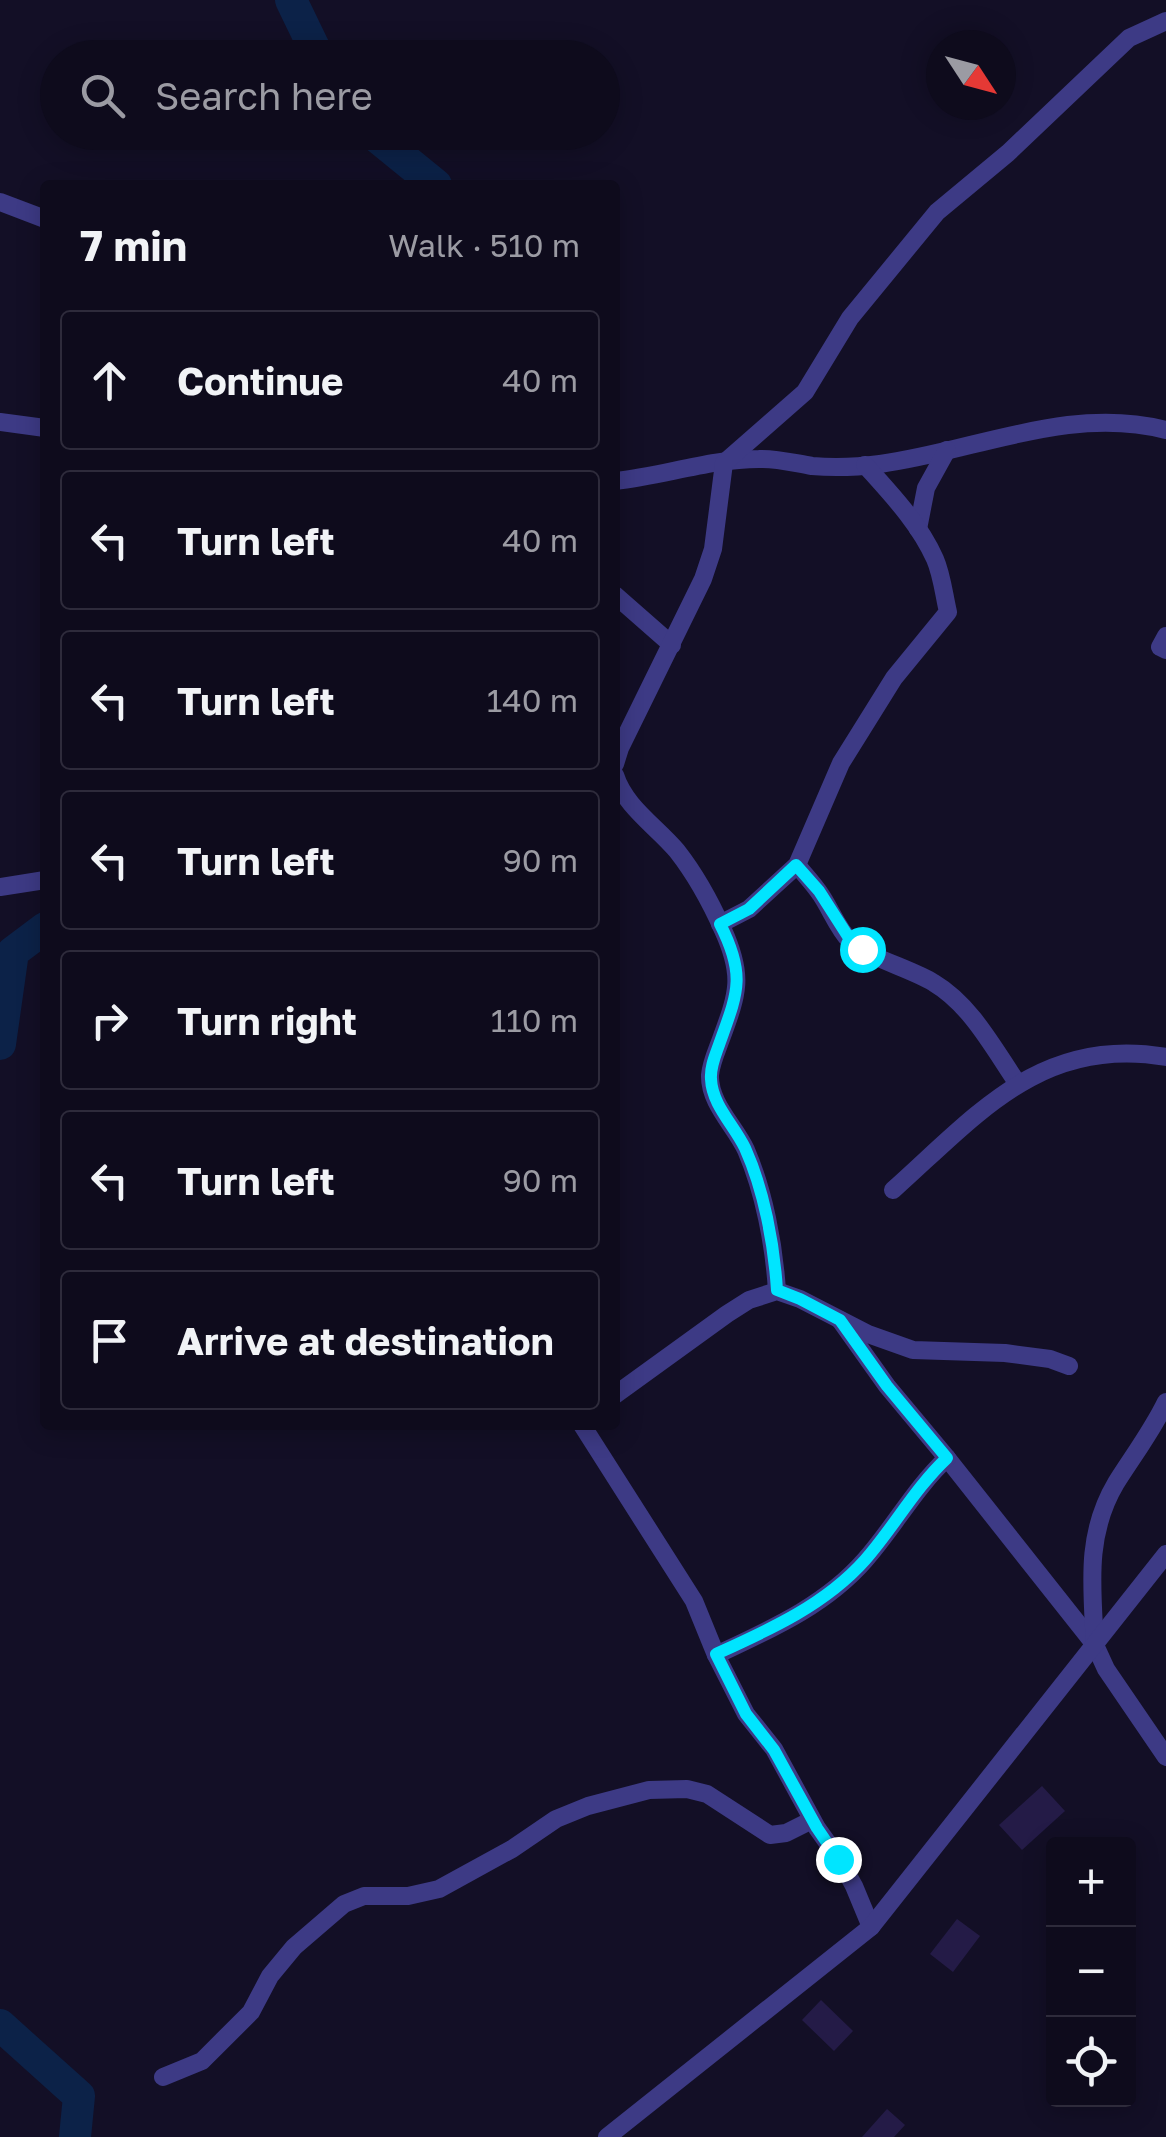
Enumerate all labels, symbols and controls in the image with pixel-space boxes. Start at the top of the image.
north arrow [926,30,1016,120]
search box [40,40,620,150]
icon: search [75,68,130,123]
text: Search here [155,73,373,118]
text: 7 min [80,220,187,270]
text: Walk · 510 m [388,226,580,264]
icon: ahead [82,353,137,408]
text: Continue [177,358,343,403]
text: 40 m [502,361,578,399]
icon: left [82,513,137,568]
text: Turn left [177,518,335,563]
text: 40 m [502,521,578,559]
icon: left [82,673,137,728]
text: Turn left [177,678,335,723]
text: 140 m [487,681,578,719]
icon: left [82,833,137,888]
text: Turn left [177,838,335,883]
text: 90 m [502,841,578,879]
route start [840,927,886,973]
icon: right [82,993,137,1048]
text: Turn right [177,998,357,1043]
text: 110 m [491,1001,578,1039]
icon: left [82,1153,137,1208]
text: Turn left [177,1158,335,1203]
text: 90 m [502,1161,578,1199]
icon: arrive [82,1313,137,1368]
text: Arrive at destination [177,1318,554,1363]
route end [816,1837,862,1883]
map controls [1046,1837,1136,2107]
button: + [1046,1837,1136,1927]
button: − [1046,1927,1136,2017]
button: locate [1046,2017,1136,2107]

